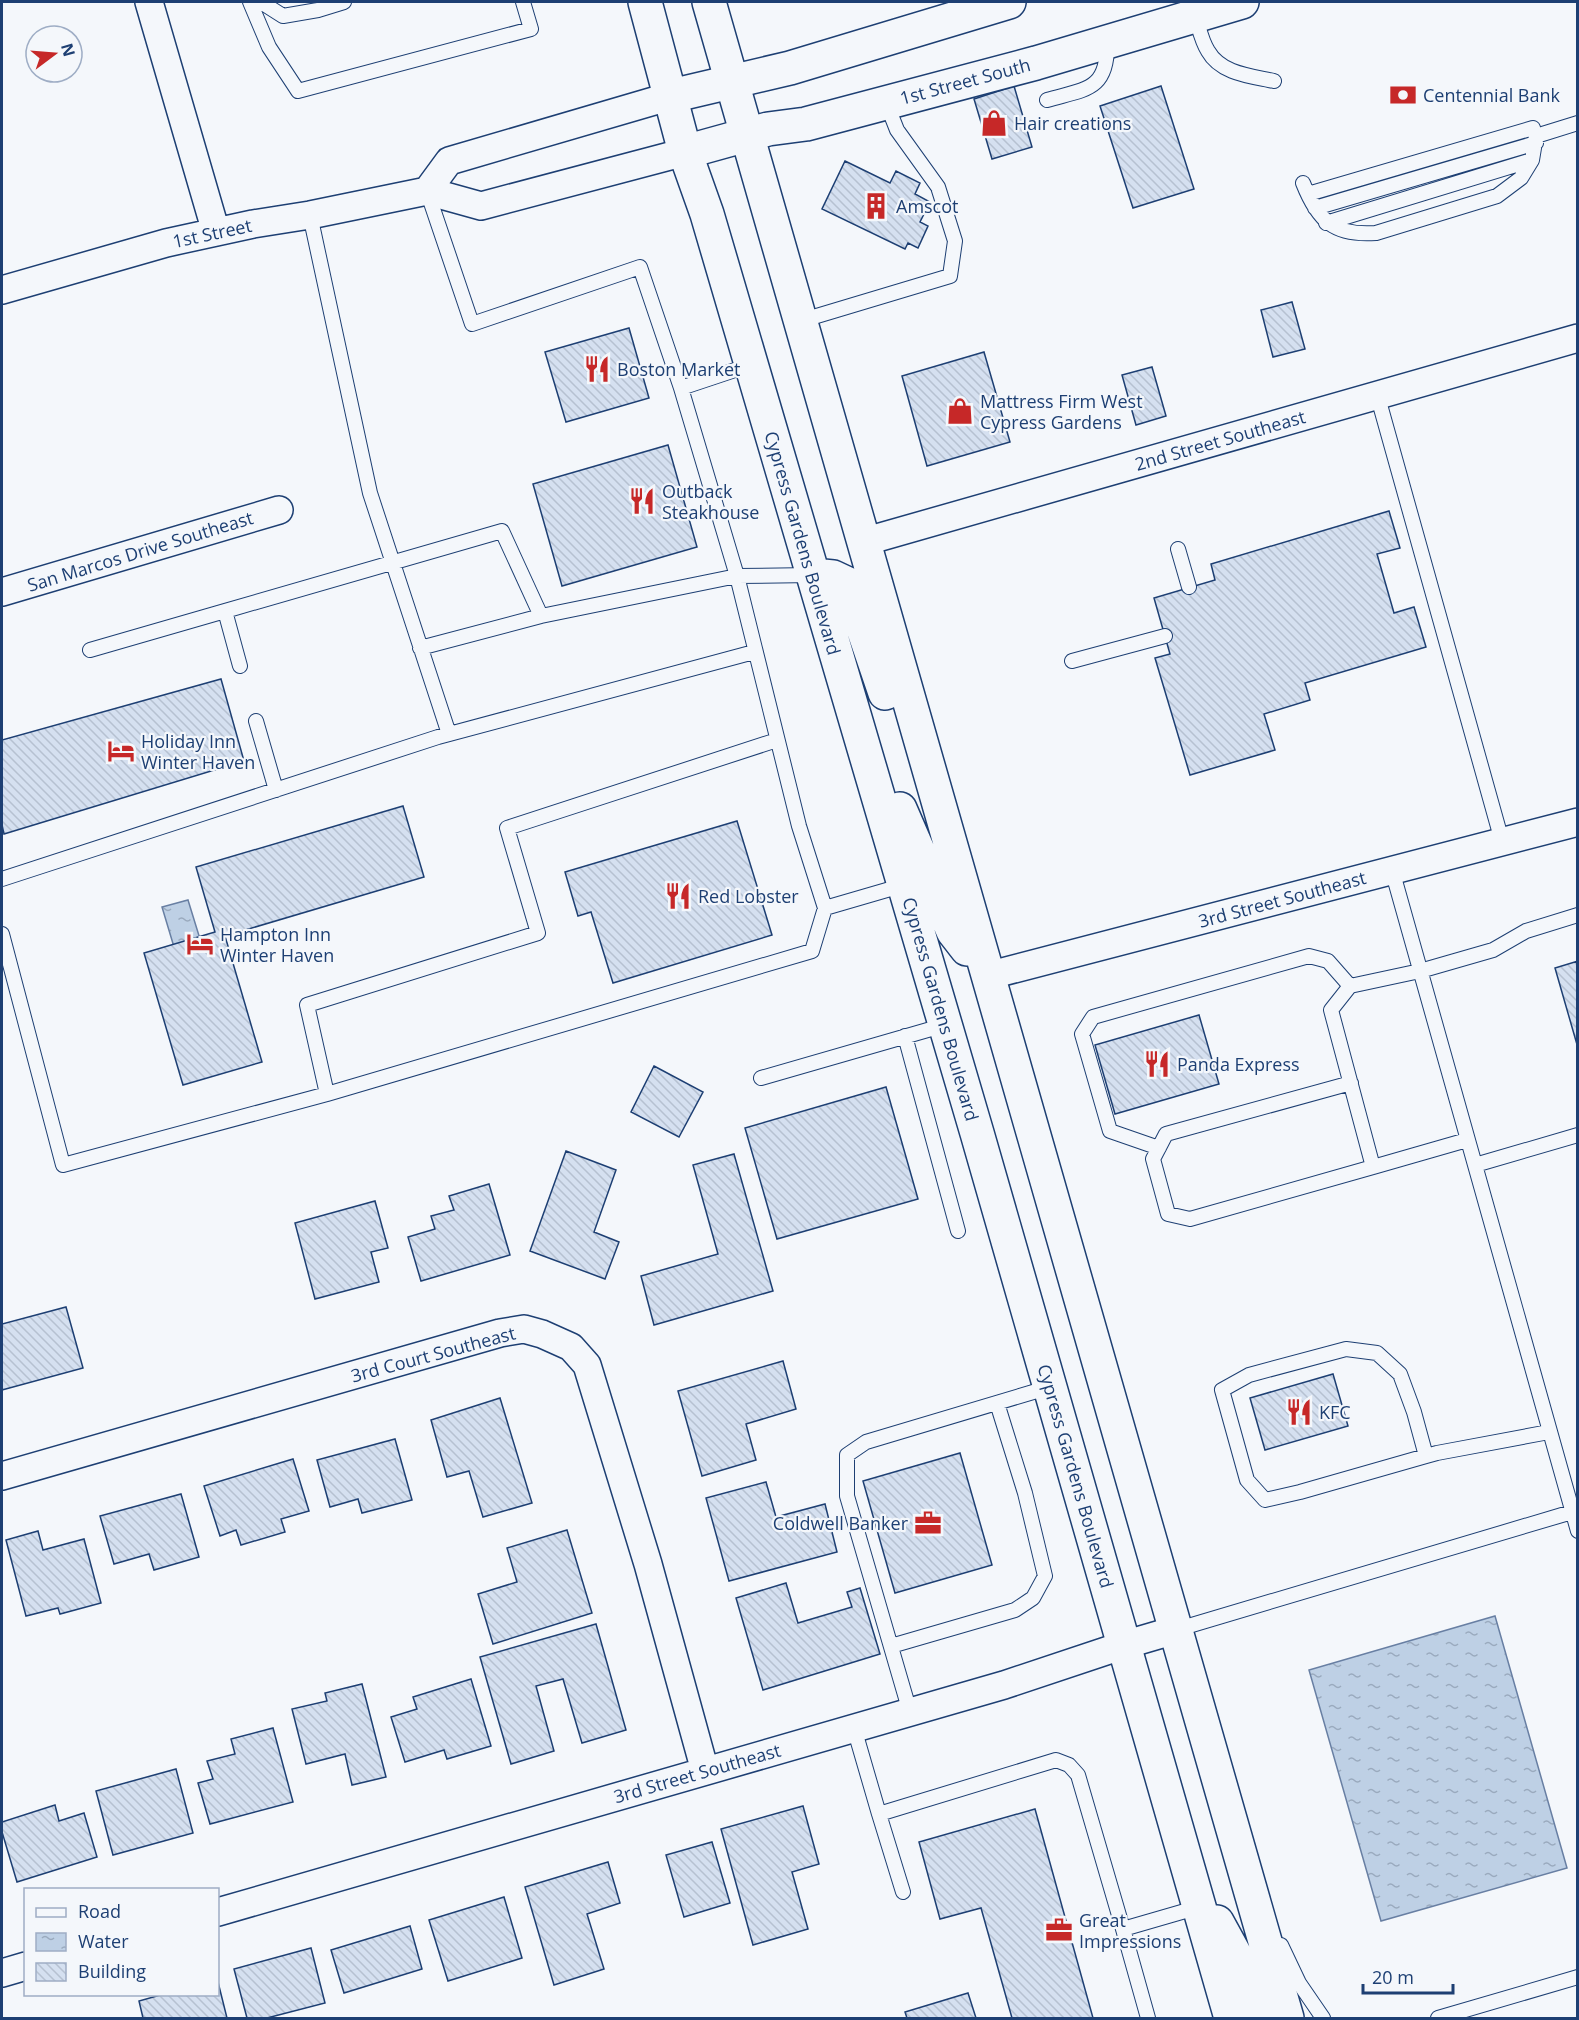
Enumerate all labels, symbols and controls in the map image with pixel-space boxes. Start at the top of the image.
north arrow [24,24,84,84]
text: N [56,41,81,59]
street label: 1st Street South [897,52,1033,110]
bank icon: Centennial Bank [1388,80,1418,110]
place label: Centennial Bank [1423,83,1561,107]
shop icon: Hair creations [979,108,1009,138]
place label: Hair creations [1014,111,1131,135]
building icon: Amscot [861,191,891,221]
place label: Amscot [896,194,959,218]
street label: 1st Street [170,213,254,253]
restaurant icon: Boston Market [582,354,612,384]
place label: Boston Market [617,357,741,381]
place label: Mattress Firm West Cypress Gardens [980,389,1143,434]
shop icon: Mattress Firm West Cypress Gardens [945,396,975,426]
street label: 2nd Street Southeast [1132,404,1308,476]
street label: Cypress Gardens Boulevard [759,428,847,658]
place label: Outback Steakhouse [662,479,759,524]
restaurant icon: Outback Steakhouse [627,486,657,516]
street label: San Marcos Drive Southeast [24,505,256,597]
place label: Holiday Inn Winter Haven [141,729,255,774]
hotel icon: Holiday Inn Winter Haven [106,736,136,766]
street label: 3rd Street Southeast [1196,865,1368,933]
restaurant icon: Red Lobster [663,881,693,911]
place label: Red Lobster [698,884,799,908]
street label: Cypress Gardens Boulevard [897,894,985,1124]
place label: Hampton Inn Winter Haven [220,922,334,967]
hotel icon: Hampton Inn Winter Haven [185,929,215,959]
restaurant icon: Panda Express [1142,1049,1172,1079]
place label: Panda Express [1177,1052,1300,1076]
street label: 3rd Court Southeast [348,1321,518,1387]
street label: Cypress Gardens Boulevard [1032,1361,1120,1591]
restaurant icon: KFC [1284,1397,1314,1427]
place label: KFC [1319,1400,1351,1424]
office icon: Coldwell Banker [913,1508,943,1538]
place label: Coldwell Banker [773,1511,909,1535]
street label: 3rd Street Southeast [611,1738,783,1808]
legend [24,1888,219,1996]
text: Road [78,1899,121,1923]
place label: Great Impressions [1079,1908,1181,1953]
office icon: Great Impressions [1044,1915,1074,1945]
text: Water [78,1929,129,1953]
scale bar [1363,1957,1453,1995]
text: Building [78,1959,146,1983]
text: 20 m [1372,1965,1414,1989]

